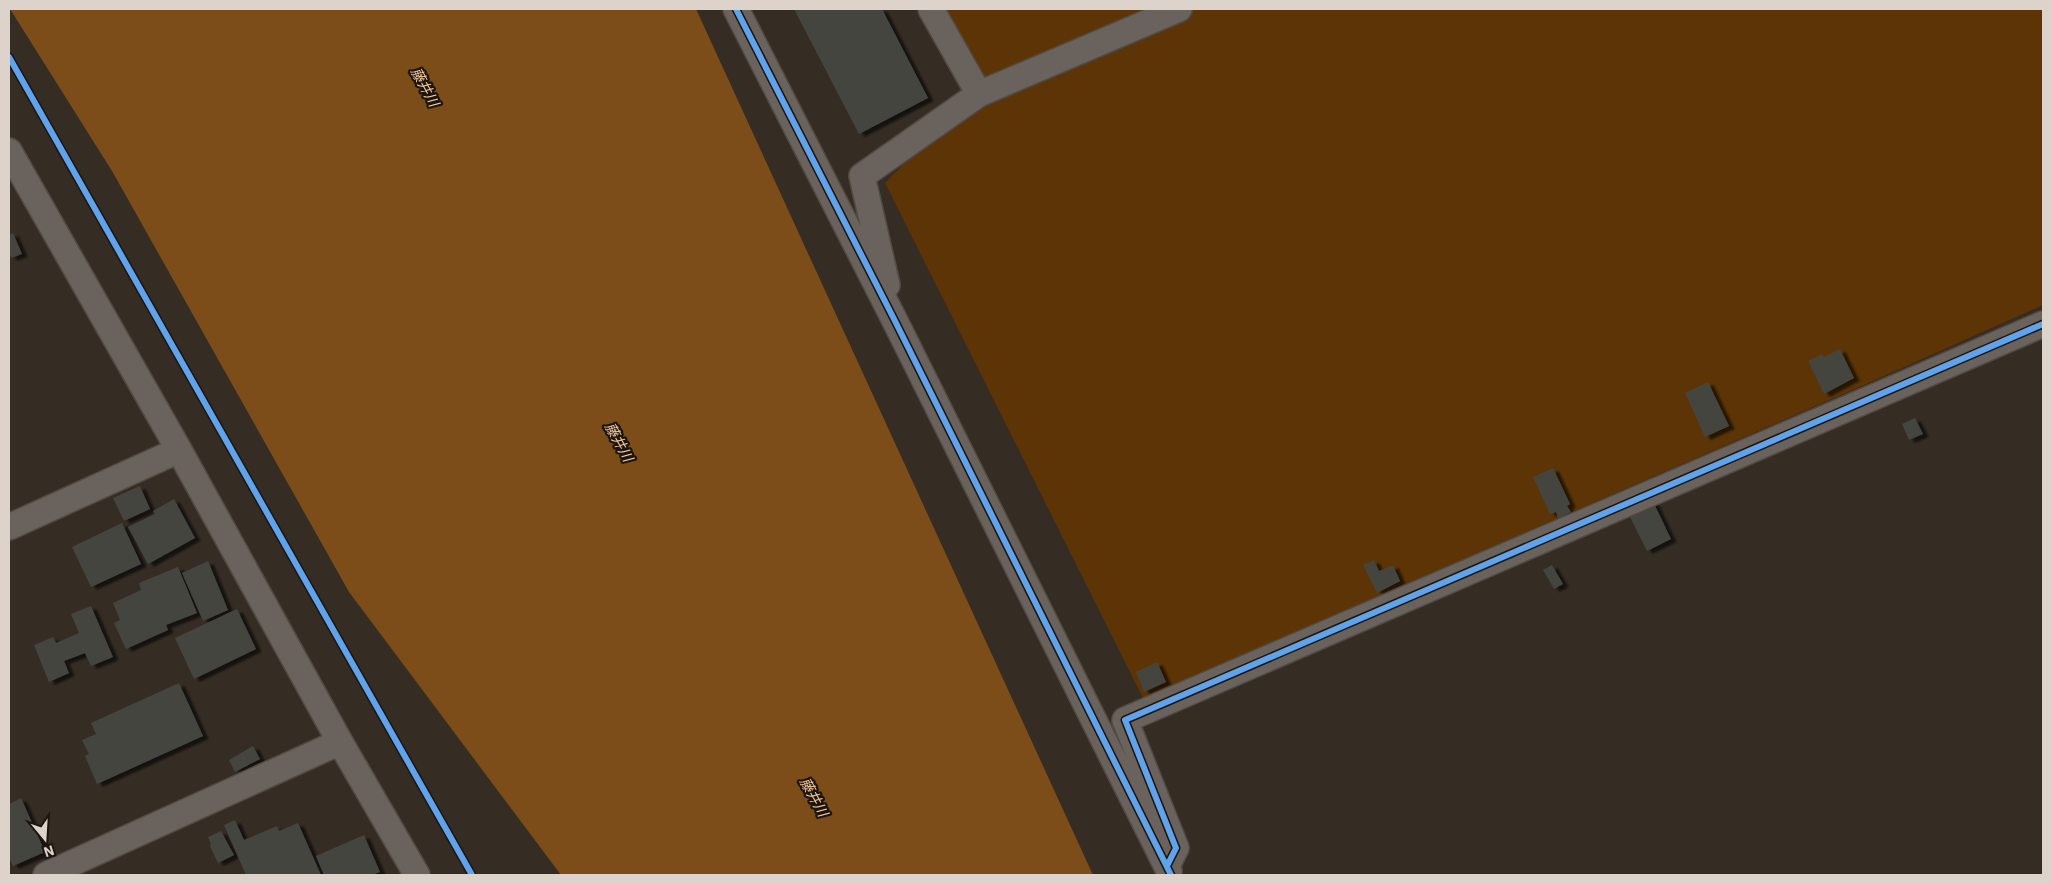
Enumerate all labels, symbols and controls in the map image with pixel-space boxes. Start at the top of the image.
water label: 藤井川 [407,64,444,111]
water label: 藤井川 [601,419,638,466]
water label: 藤井川 [796,774,833,821]
north arrow [20,814,70,864]
text: N [41,841,57,861]

